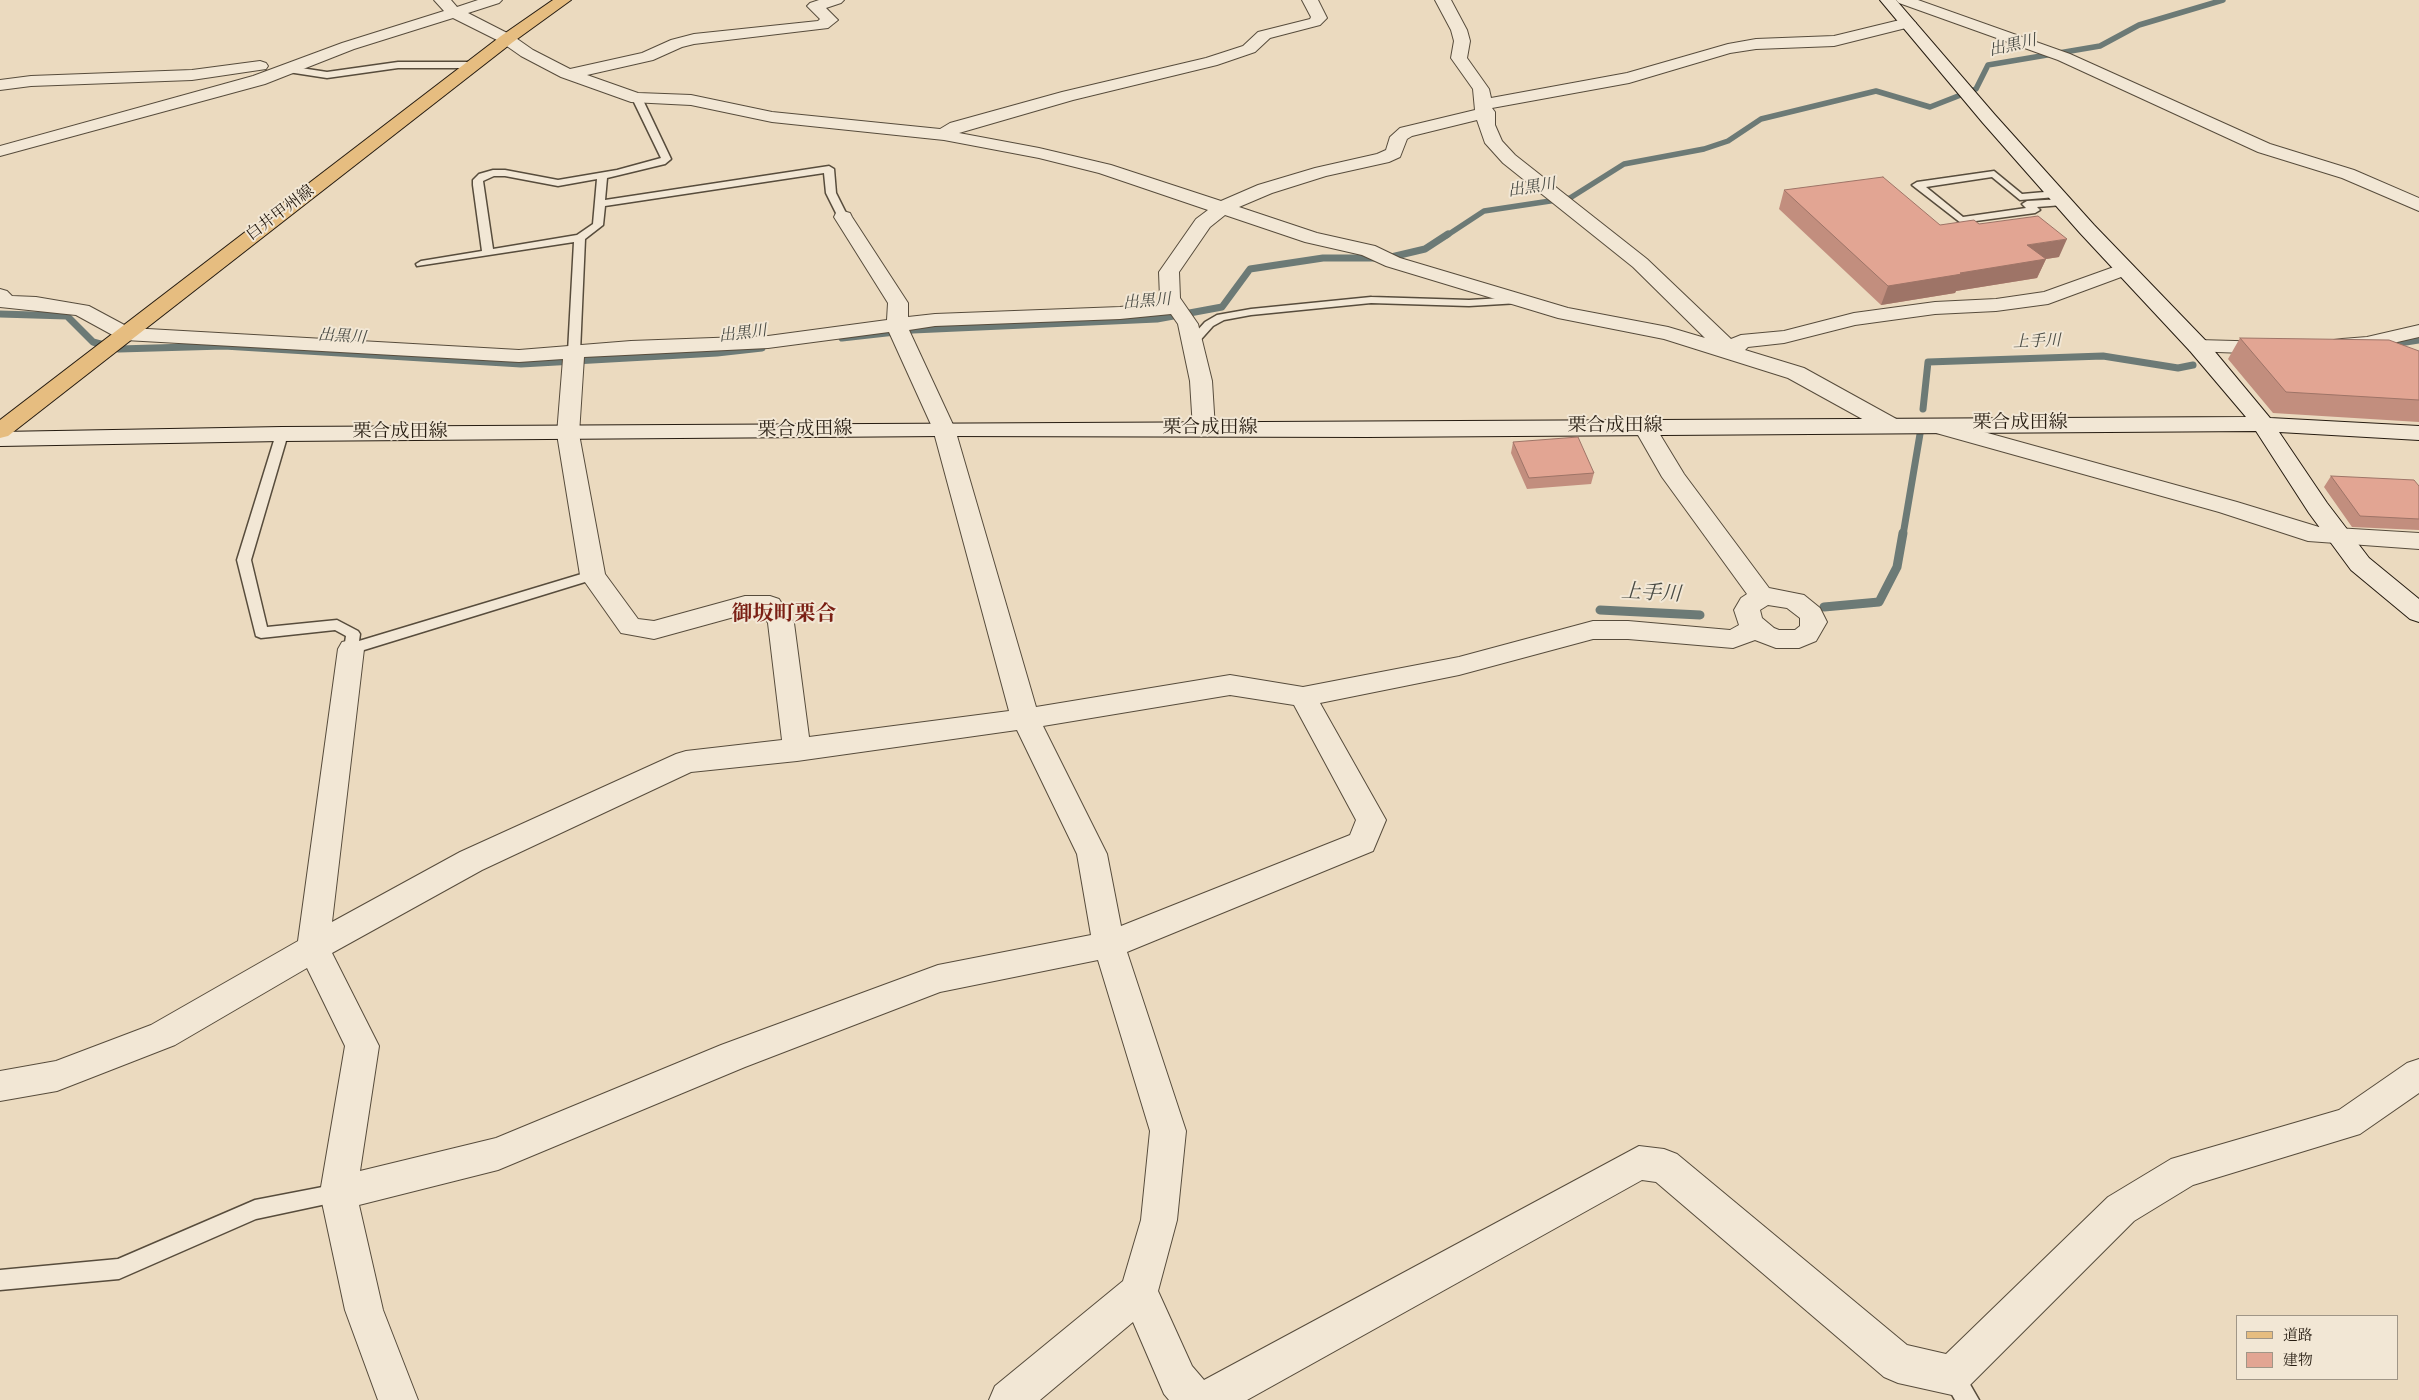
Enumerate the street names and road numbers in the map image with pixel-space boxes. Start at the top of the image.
street label: 白井甲州線 [243,182,319,246]
street label: 栗合成田線 [1973,414,2067,436]
street label: 栗合成田線 [1568,417,1662,439]
street label: 栗合成田線 [757,419,853,443]
street label: 栗合成田線 [1163,419,1257,441]
street label: 栗合成田線 [353,423,447,445]

